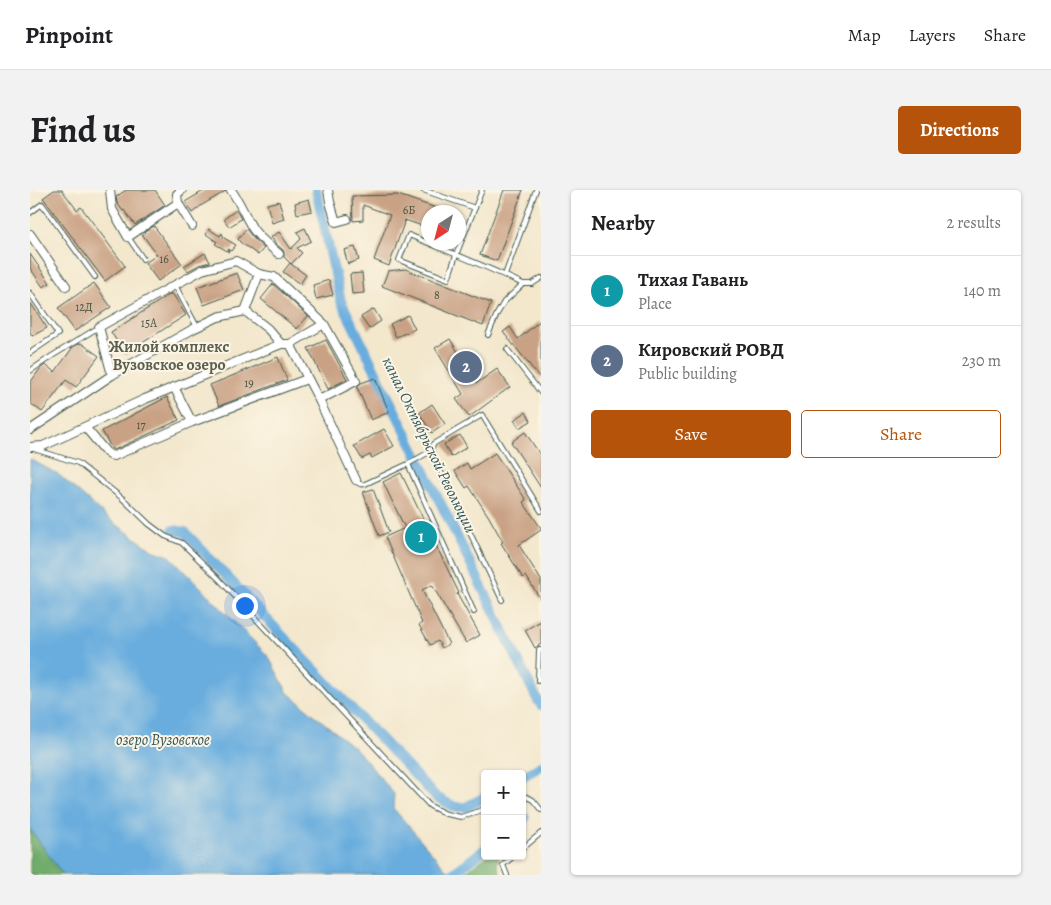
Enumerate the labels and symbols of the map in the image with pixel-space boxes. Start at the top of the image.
house number: 6Б [403,202,415,218]
north arrow [421,205,466,250]
house number: 16 [159,251,169,267]
house number: 8 [434,287,440,303]
house number: 12Д [75,299,93,315]
house number: 15А [141,315,158,331]
district label: Жилой комплекс Вузовское озеро [109,336,229,376]
pin: 2 [450,348,482,386]
water label: канал Октябрьской Революции [377,353,481,537]
house number: 19 [244,375,254,391]
house number: 17 [136,417,147,433]
pin: 1 [405,518,437,556]
your location [232,593,258,619]
water label: озеро Вузовское [116,729,210,751]

